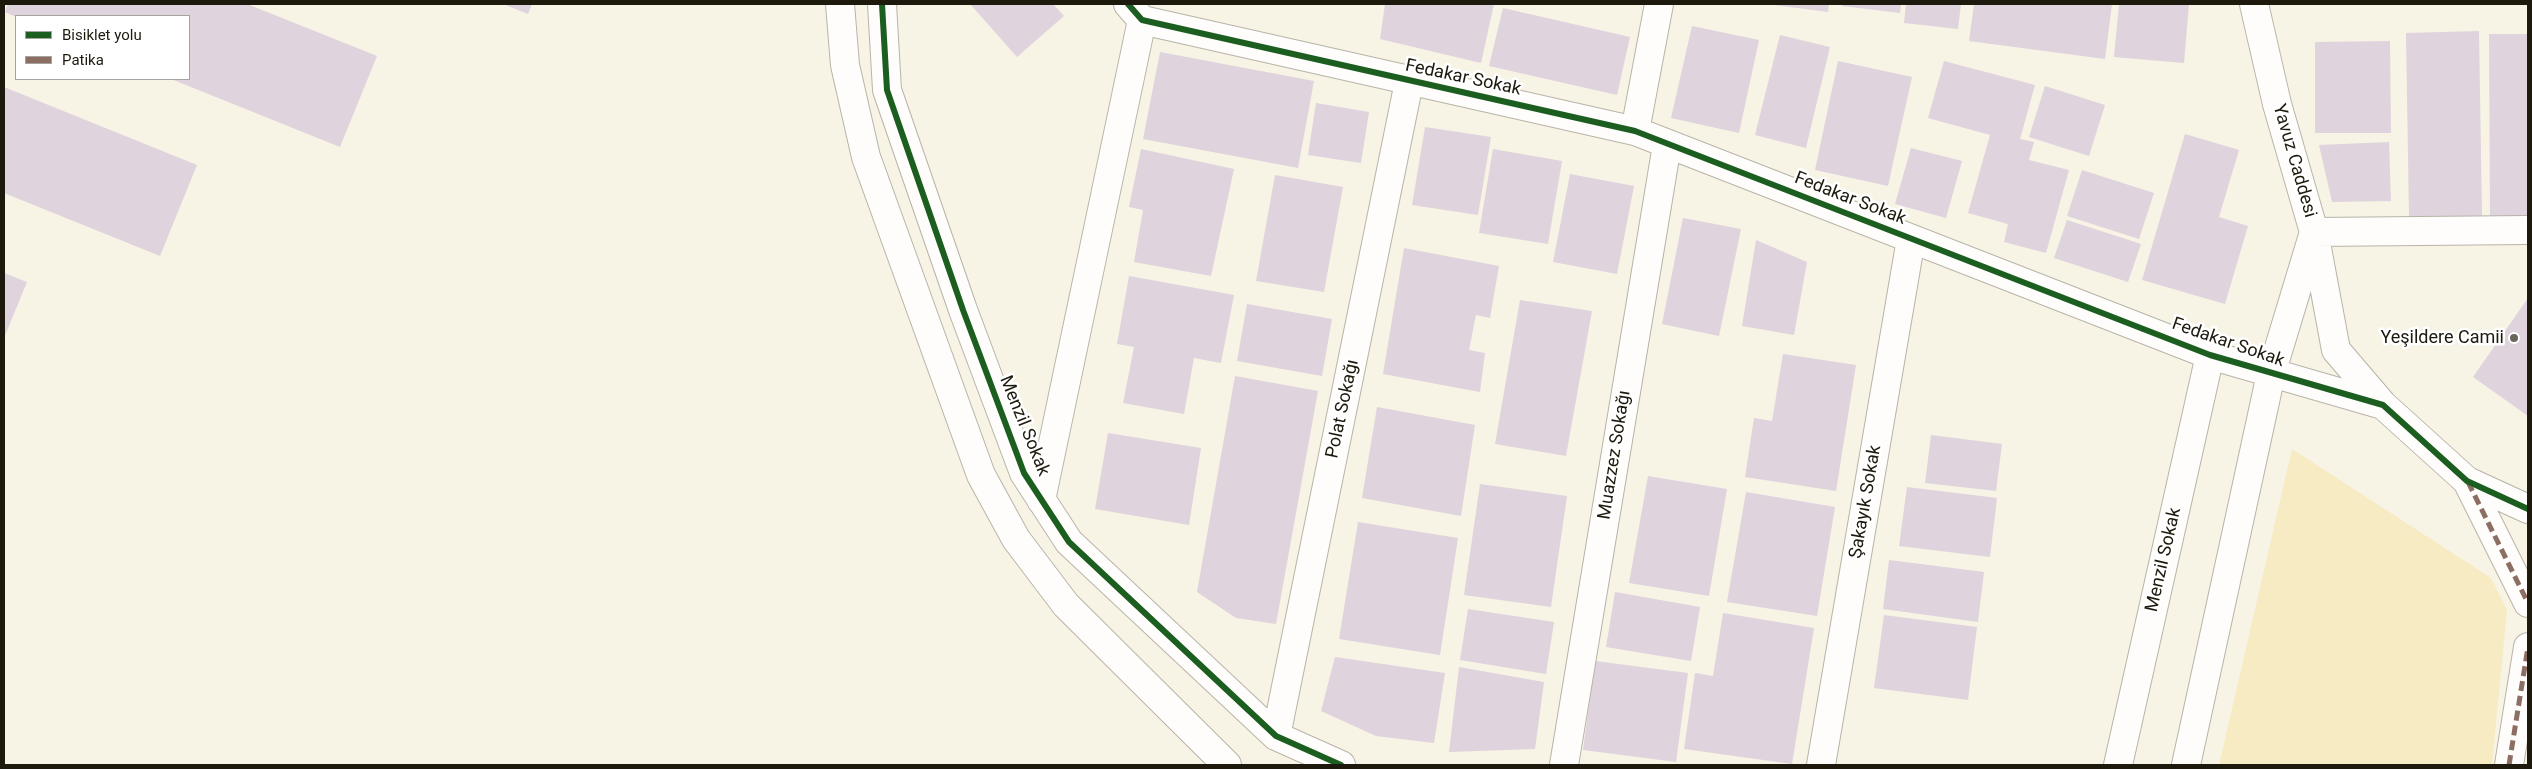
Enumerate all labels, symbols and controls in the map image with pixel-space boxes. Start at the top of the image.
legend [15,15,190,80]
text: Bisiklet yolu [62,26,142,44]
text: Patika [62,51,104,69]
street label: Fedakar Sokak [1403,55,1523,101]
street label: Yavuz Caddesi [2268,102,2320,220]
street label: Fedakar Sokak [1791,168,1909,230]
street label: Fedakar Sokak [2169,314,2287,372]
place label: Yeşildere Camii [2380,327,2504,349]
marker: Yeşildere Camii [2508,332,2520,344]
street label: Polat Sokağı [1322,358,1364,460]
street label: Menzil Sokak [994,373,1054,479]
street label: Muazzez Sokağı [1594,389,1636,521]
street label: Şakayık Sokak [1845,444,1887,560]
street label: Menzil Sokak [2142,506,2186,614]

